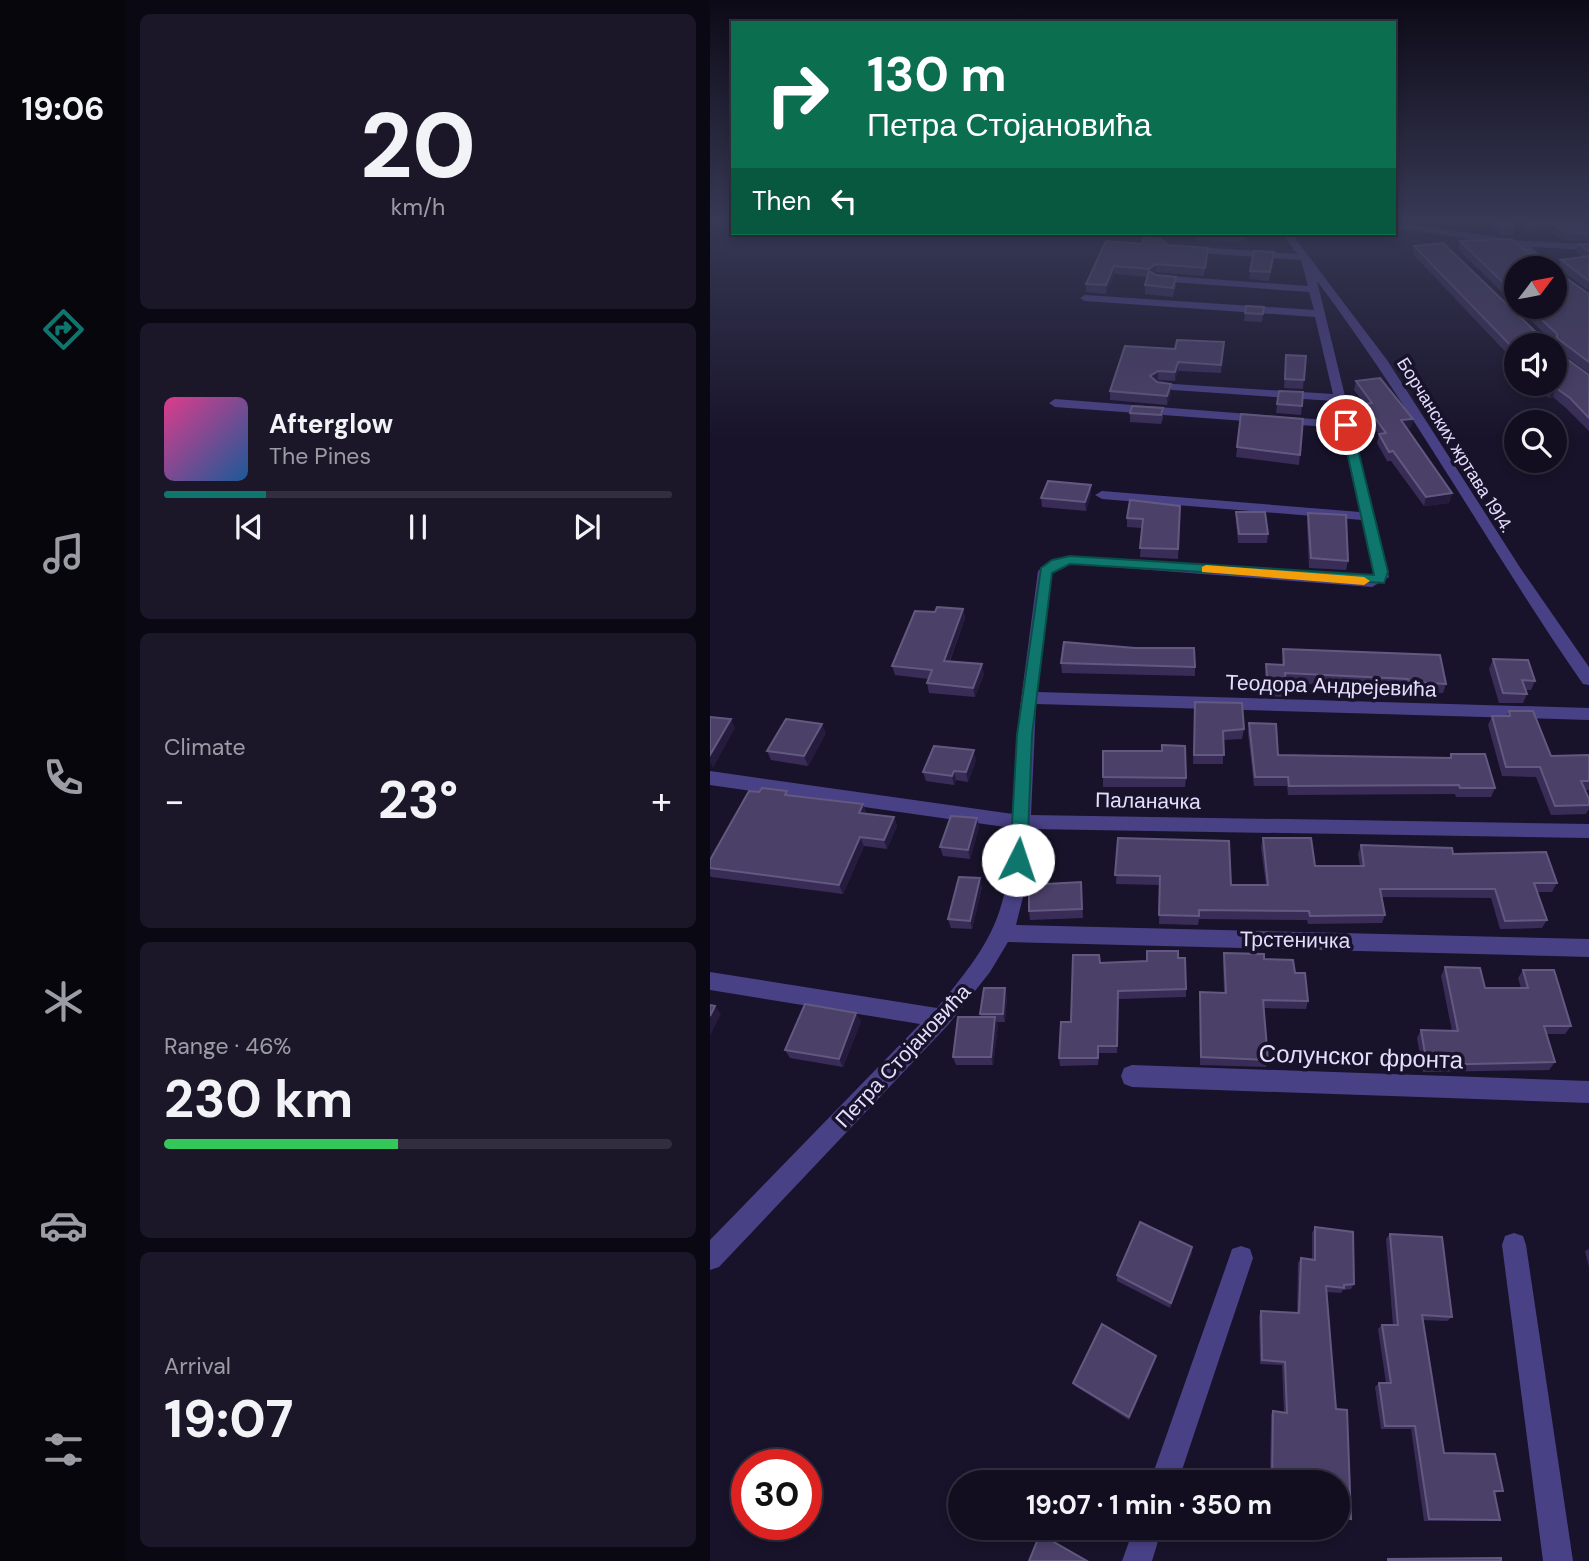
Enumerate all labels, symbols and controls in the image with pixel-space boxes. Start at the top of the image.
text: 130 m [867,42,1007,106]
icon: right [752,49,843,140]
text: 20 [360,87,476,205]
text: 19:06 [22,88,104,130]
text: Петра Стојановића [867,104,1152,146]
icon: left [825,182,863,220]
text: Then [752,184,811,218]
text: km/h [391,192,445,222]
north arrow [1504,256,1568,318]
map controls [1504,256,1567,473]
icon: directions [39,305,88,354]
button: sound [1504,333,1567,396]
street label: Борчанских жртава 1914. [1391,353,1519,537]
pin [1316,395,1376,455]
icon: arrive [1327,406,1365,444]
text: Afterglow [269,407,393,441]
button: search [1504,410,1567,473]
text: The Pines [269,441,371,471]
icon: previous [230,508,268,546]
icon: pause [399,508,437,546]
icon: next [568,508,606,546]
icon: music [39,529,88,578]
street label: Теодора Андрејевића [1225,668,1437,704]
text: Climate [164,732,246,762]
icon: phone [39,753,88,802]
text: 23° [378,766,458,834]
text: − [164,776,185,826]
text: + [651,776,672,826]
street label: Паланачка [1095,786,1201,816]
position arrow [981,823,1055,897]
street label: Трстеничка [1240,925,1351,955]
icon: climate [39,977,88,1026]
street label: Петра Стојановића [829,978,977,1134]
text: Range · 46% [164,1031,291,1061]
street label: Солунског фронта [1258,1037,1464,1076]
text: 230 km [164,1065,353,1133]
icon: car [39,1201,88,1250]
text: Arrival [164,1351,231,1381]
text: 19:07 [164,1385,293,1453]
icon: filters [39,1425,88,1474]
speed limit sign: 30 [731,1449,822,1540]
text: 19:07 · 1 min · 350 m [1026,1488,1272,1522]

